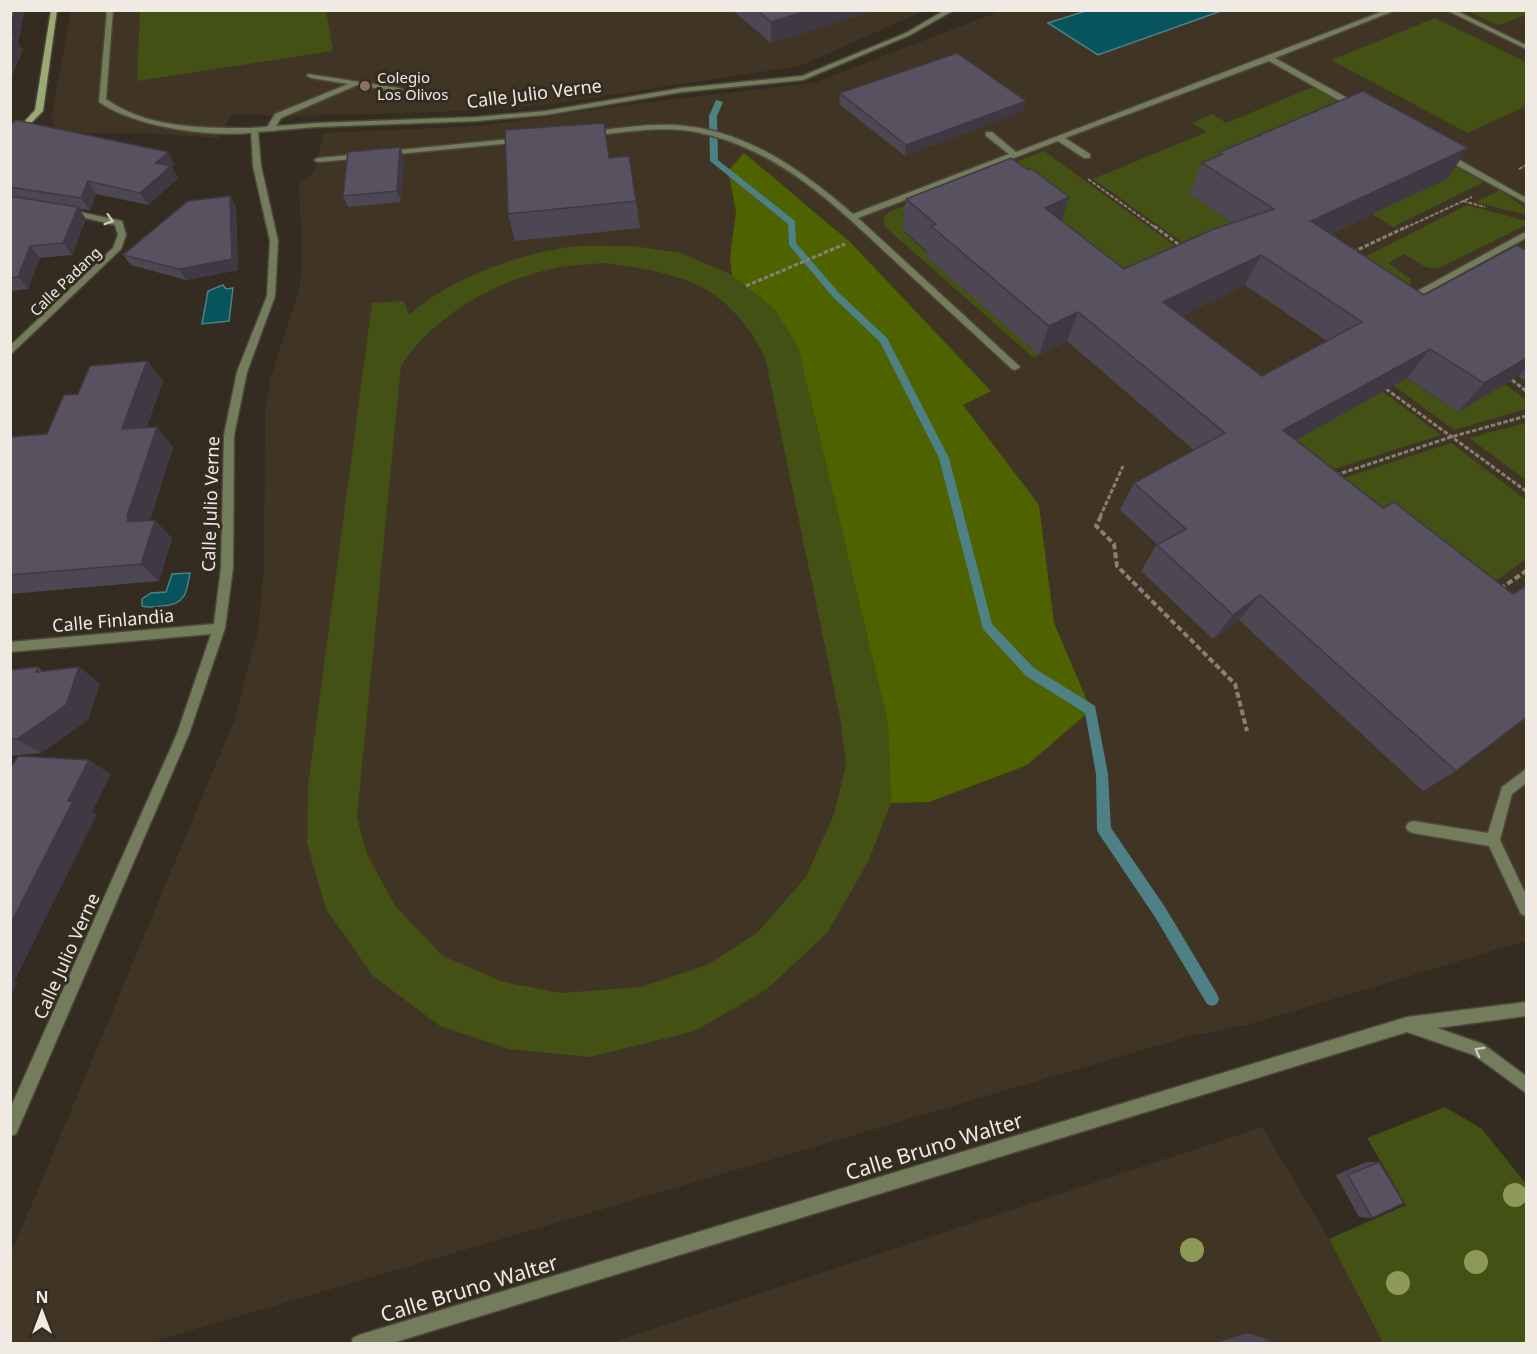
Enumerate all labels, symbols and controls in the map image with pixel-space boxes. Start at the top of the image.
place label: Colegio Los Olivos [377,67,448,104]
street label: Calle Julio Verne [465,73,603,113]
marker: Colegio Los Olivos [358,79,372,93]
one-way arrow [103,213,114,225]
street label: Calle Padang [25,242,105,320]
street label: Calle Julio Verne [196,436,224,572]
street label: Calle Finlandia [51,603,175,637]
street label: Calle Julio Verne [27,889,105,1023]
one-way arrow [1474,1047,1485,1058]
street label: Calle Bruno Walter [842,1106,1026,1186]
street label: Calle Bruno Walter [377,1248,561,1328]
north arrow [12,1282,72,1342]
text: N [35,1286,49,1308]

